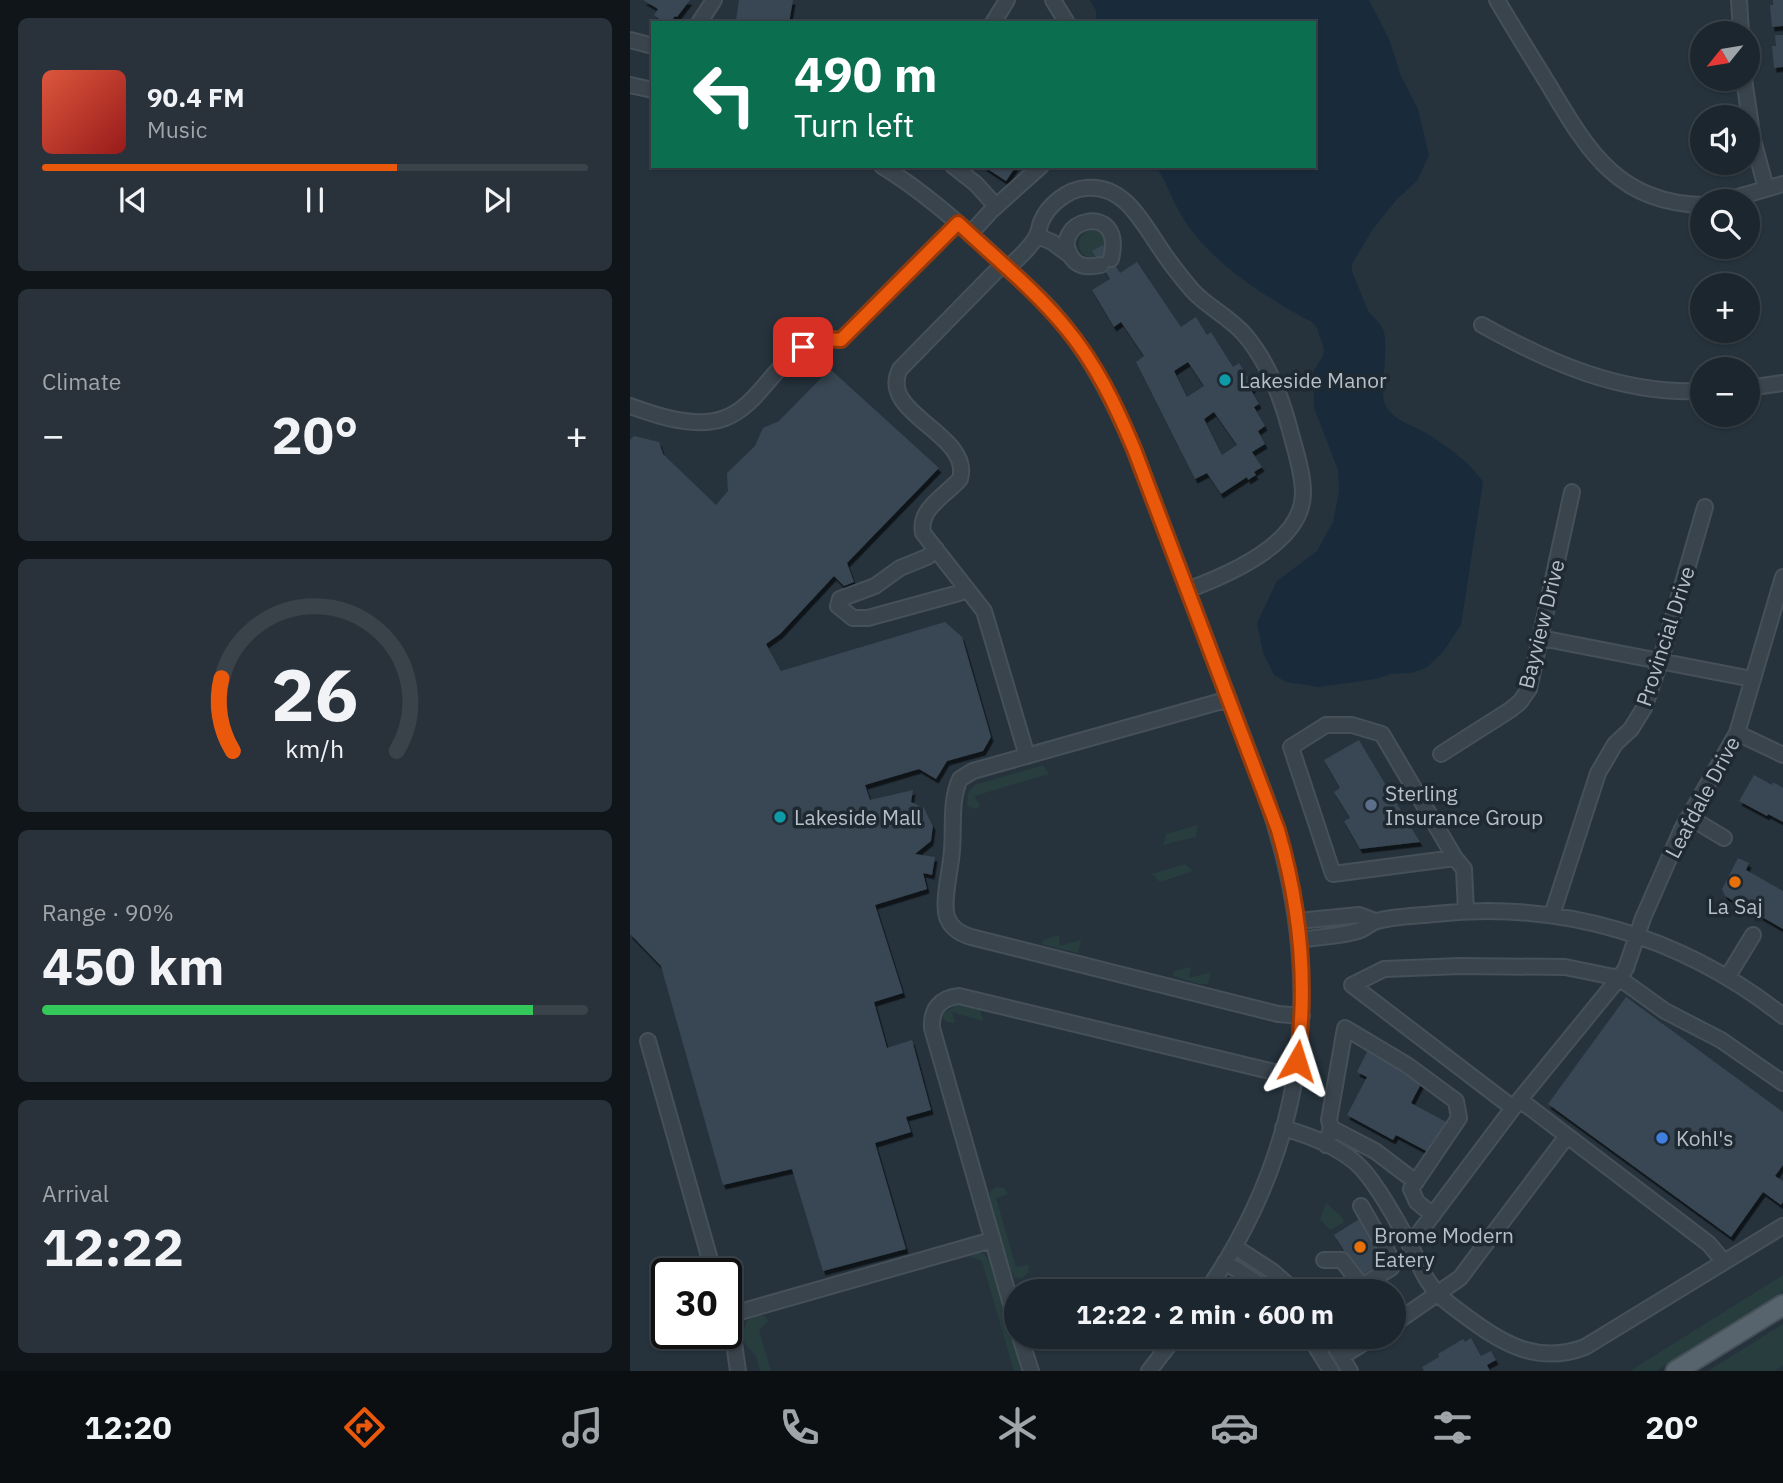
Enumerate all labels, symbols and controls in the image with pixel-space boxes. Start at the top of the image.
north arrow [1690,21,1760,91]
map controls [1690,21,1760,427]
text: 490 m [794,42,938,105]
icon: left [679,49,770,140]
text: 90.4 FM [147,80,245,114]
text: Turn left [794,104,914,146]
button: sound [1690,105,1760,175]
text: Music [147,114,207,144]
icon: previous [114,181,152,219]
icon: pause [296,181,334,219]
icon: next [478,181,516,219]
button: search [1690,189,1760,259]
button: + [1690,273,1760,343]
pin [773,317,833,377]
icon: arrive [784,328,822,366]
button: − [1690,357,1760,427]
text: Climate [42,366,121,396]
place label: Lakeside Manor [1239,366,1387,394]
marker: Lakeside Manor [1217,372,1233,388]
text: 20° [272,401,358,468]
text: − [42,410,65,459]
text: + [565,410,588,459]
street label: Bayview Drive [1511,557,1571,691]
street label: Provincial Drive [1629,562,1701,710]
text: 26 [271,647,359,742]
street label: Leafdale Drive [1658,731,1746,863]
text: km/h [286,732,344,765]
place label: Sterling Insurance Group [1385,779,1543,831]
marker: Sterling Insurance Group [1363,797,1379,813]
place label: Lakeside Mall [794,803,922,831]
marker: Lakeside Mall [772,809,788,825]
marker: La Saj [1727,874,1743,890]
place label: La Saj [1707,892,1763,920]
text: Range · 90% [42,897,174,927]
text: 450 km [42,932,224,999]
position arrow [1260,1024,1334,1098]
place label: Kohl's [1676,1124,1734,1152]
marker: Kohl's [1654,1130,1670,1146]
text: Arrival [42,1178,109,1208]
text: 12:22 [42,1213,184,1280]
place label: Brome Modern Eatery [1374,1221,1514,1273]
marker: Brome Modern Eatery [1352,1239,1368,1255]
speed limit sign: 30 [651,1258,742,1349]
text: 12:22 · 2 min · 600 m [1076,1297,1334,1331]
icon: directions [340,1403,389,1452]
icon: music [558,1403,607,1452]
icon: phone [775,1403,824,1452]
icon: climate [993,1403,1042,1452]
icon: car [1210,1403,1259,1452]
icon: filters [1428,1403,1477,1452]
text: 12:20 [84,1406,172,1448]
text: 20° [1645,1406,1699,1448]

